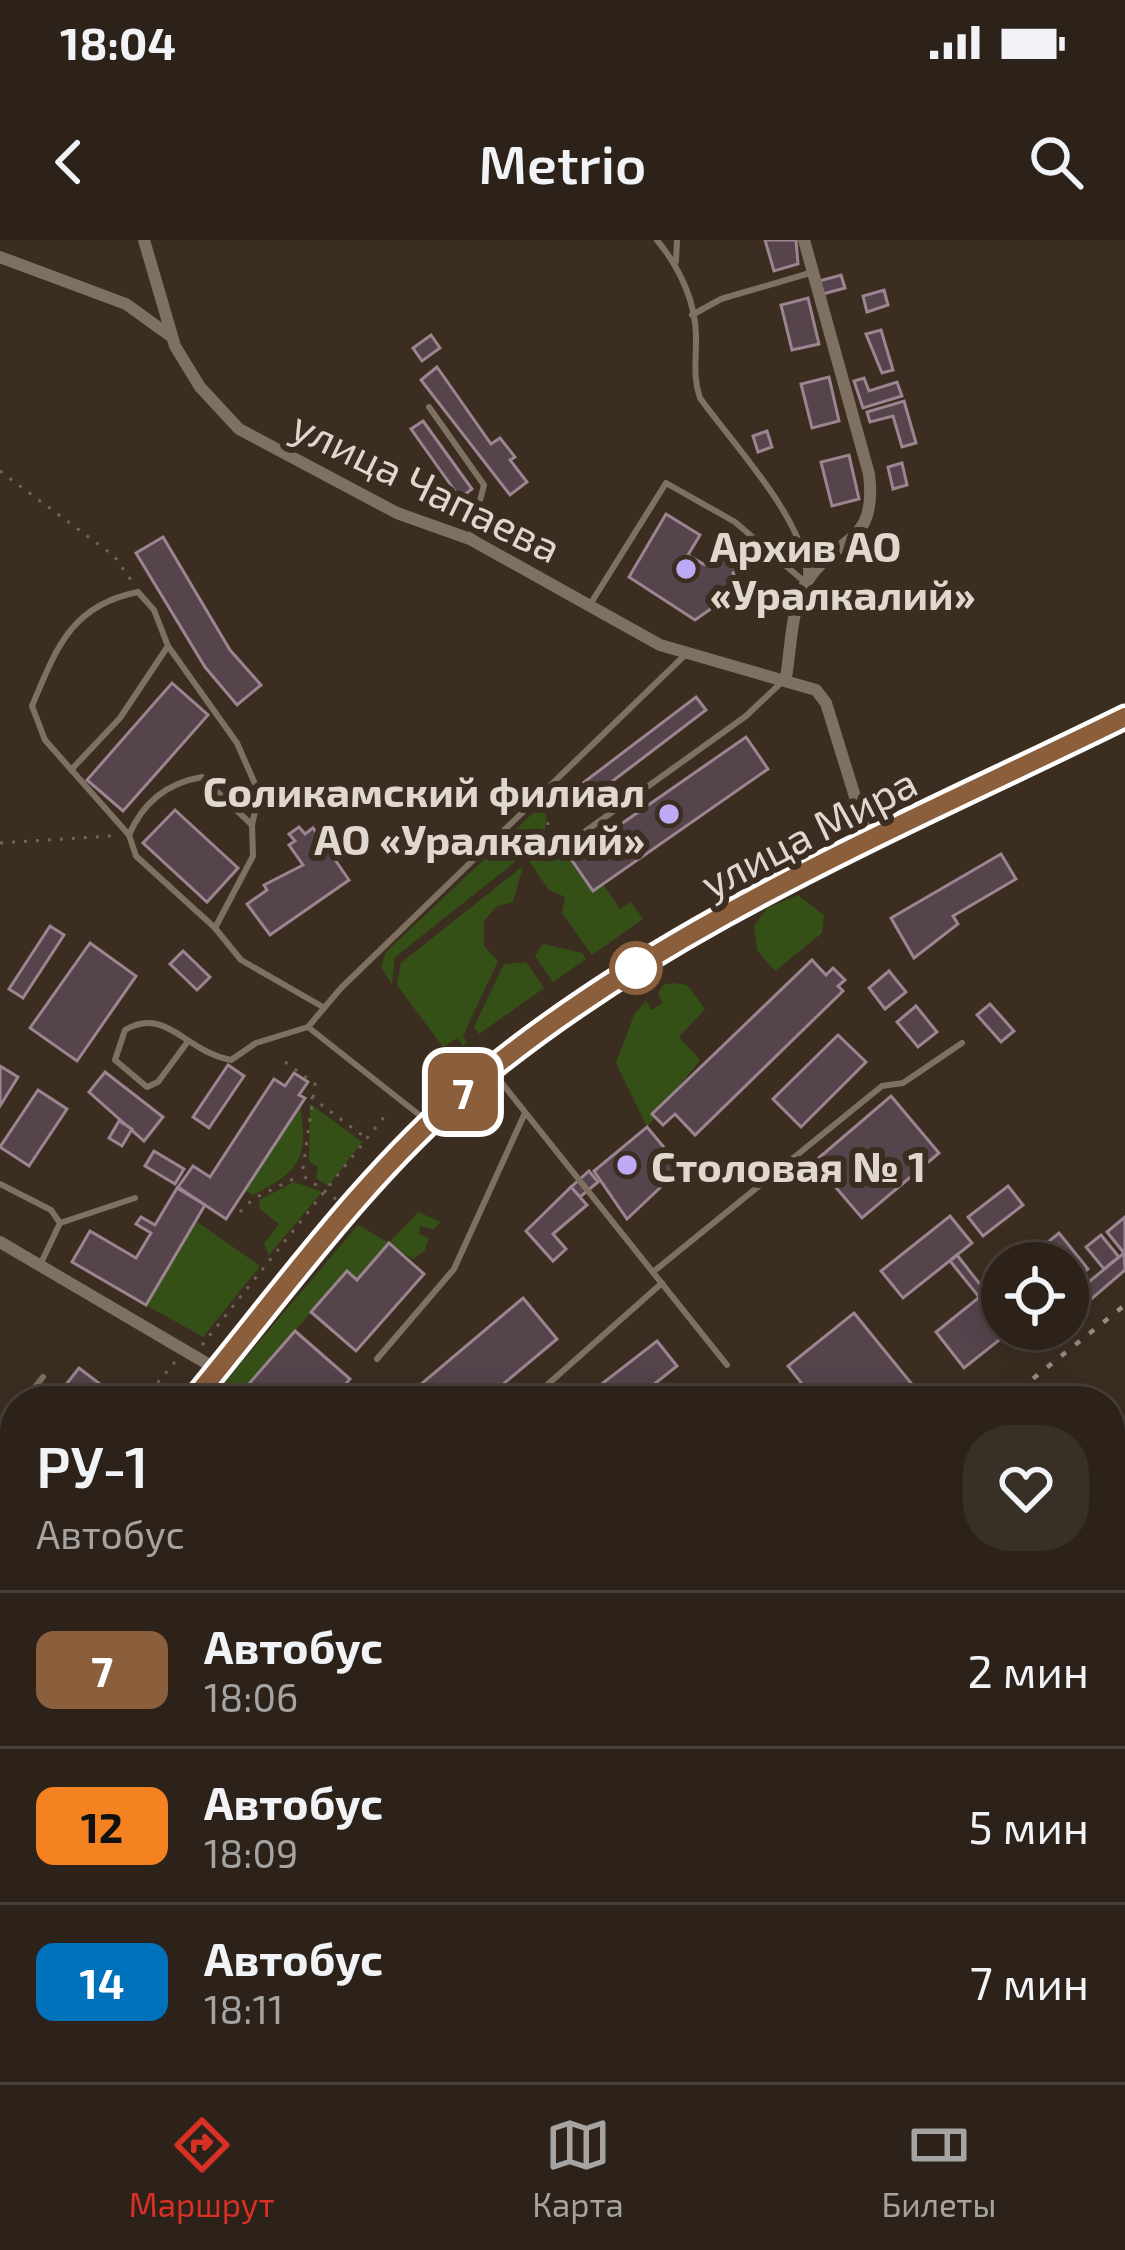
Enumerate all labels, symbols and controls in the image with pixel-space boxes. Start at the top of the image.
text: 18:04 [60,15,176,69]
icon: back [36,129,102,195]
icon: search [1023,129,1089,195]
text: Metrio [479,130,646,195]
street label: улица Чапаева [284,398,569,572]
place label: Архив АО «Уралкалий» [710,520,976,618]
marker: Архив АО «Уралкалий» [673,556,699,582]
street label: улица Мира [692,755,925,908]
place label: Соликамский филиал АО «Уралкалий» [203,765,645,863]
marker: Соликамский филиал АО «Уралкалий» [656,801,682,827]
unlabelled marker [611,943,661,993]
line badge: 7 [424,1053,502,1131]
text: 7 [452,1067,474,1117]
place label: Столовая № 1 [651,1140,926,1190]
marker: Столовая № 1 [614,1152,640,1178]
map controls [981,1242,1089,1350]
button: locate [981,1242,1089,1350]
button: heart [963,1425,1089,1551]
text: РУ-1 [36,1431,149,1499]
text: Автобус [36,1510,185,1557]
text: Автобус [204,1619,383,1673]
text: 2 мин [967,1643,1089,1697]
text: 7 [91,1645,113,1695]
text: 18:06 [204,1673,298,1720]
text: Автобус [204,1775,383,1829]
text: 5 мин [969,1799,1089,1853]
text: 12 [81,1801,123,1851]
text: 18:09 [204,1829,298,1876]
text: Автобус [204,1931,383,1985]
text: 7 мин [970,1955,1089,2009]
text: 14 [80,1957,124,2007]
text: 18:11 [204,1985,283,2032]
tab: Маршрут [129,2112,275,2224]
tab: Карта [532,2112,624,2224]
tab: Билеты [881,2112,996,2224]

